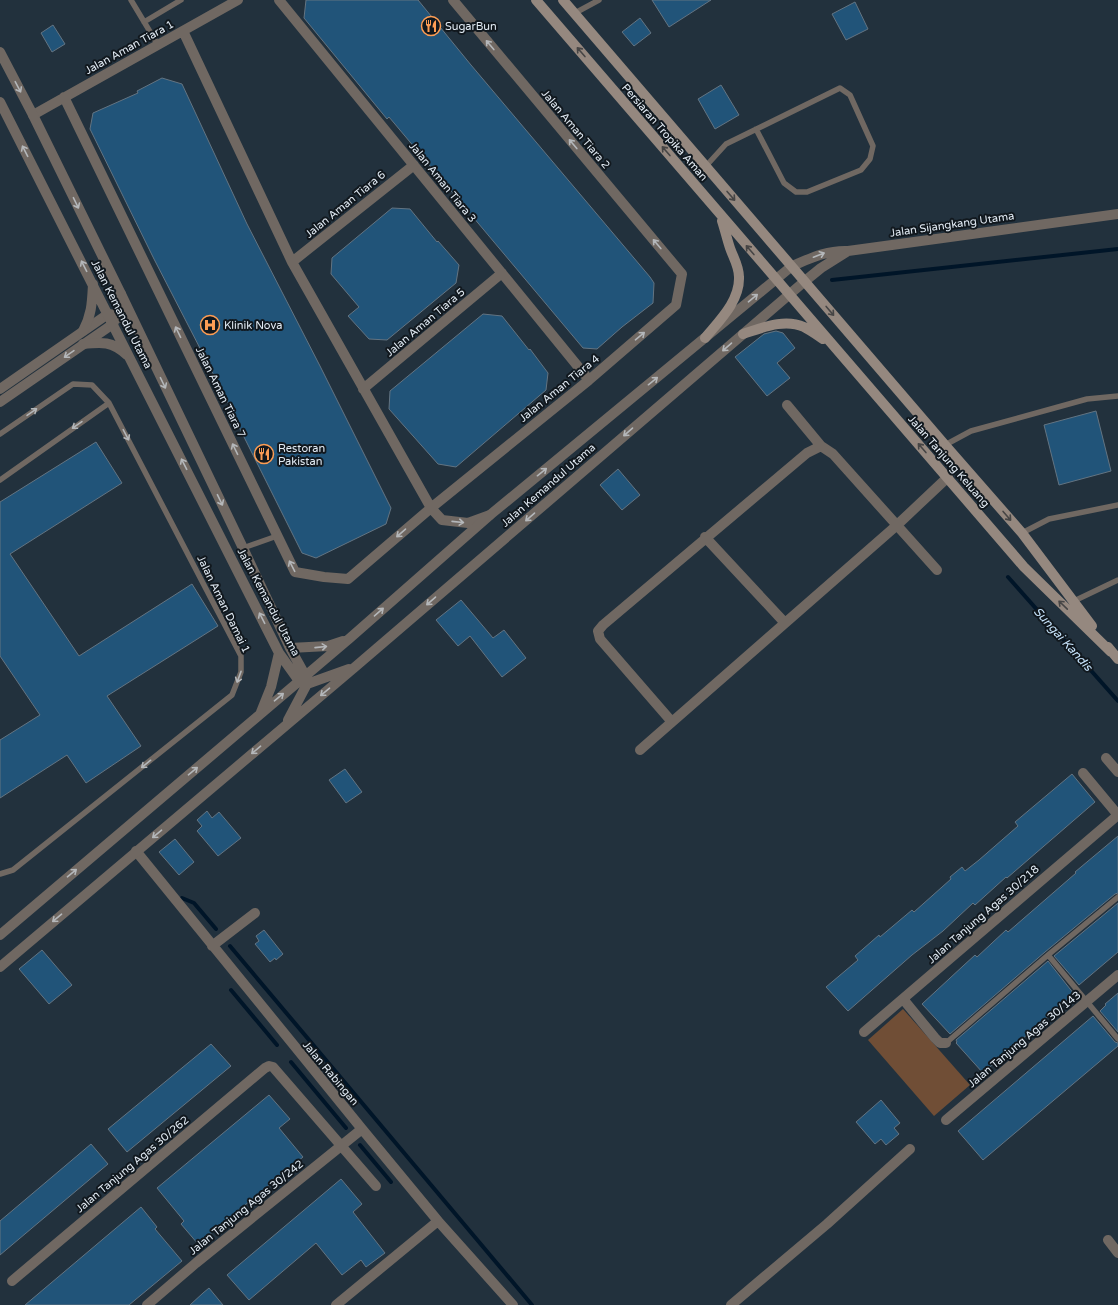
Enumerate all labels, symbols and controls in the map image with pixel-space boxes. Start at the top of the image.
restaurant icon: SugarBun [420,15,442,37]
street label: Jalan Aman Tiara 1 [83,18,176,77]
place label: SugarBun [445,20,497,33]
one-way arrow [485,39,494,50]
one-way arrow [577,48,586,58]
one-way arrow [15,80,22,92]
street label: Persiaran Tropika Aman [619,81,710,184]
street label: Jalan Aman Tiara 2 [539,87,613,172]
one-way arrow [569,139,578,150]
street label: Jalan Aman Tiara 3 [406,140,479,225]
one-way arrow [21,145,28,157]
one-way arrow [661,146,670,157]
street label: Jalan Aman Tiara 6 [303,168,388,241]
one-way arrow [727,191,736,201]
one-way arrow [73,197,80,209]
street label: Jalan Sijangkang Utama [889,209,1015,240]
one-way arrow [652,239,661,249]
one-way arrow [746,245,755,255]
one-way arrow [813,251,825,259]
street label: Jalan Kemandul Utama [88,258,155,371]
one-way arrow [80,261,87,273]
street label: Jalan Aman Tiara 5 [383,285,468,359]
one-way arrow [748,294,759,303]
one-way arrow [826,306,835,316]
hospital icon: Klinik Nova [199,314,221,336]
place label: Klinik Nova [224,319,282,332]
one-way arrow [174,326,181,338]
one-way arrow [634,332,645,341]
one-way arrow [722,343,732,352]
street label: Jalan Aman Tiara 7 [193,345,248,440]
one-way arrow [64,350,75,358]
street label: Jalan Aman Tiara 4 [517,352,602,425]
one-way arrow [160,377,167,389]
one-way arrow [647,377,658,386]
one-way arrow [26,408,37,416]
street label: Jalan Tanjung Keluang [905,413,992,510]
one-way arrow [71,421,82,429]
one-way arrow [623,428,634,437]
one-way arrow [122,429,130,441]
street label: Jalan Kemandul Utama [499,441,598,530]
place label: Restoran Pakistan [278,442,325,468]
one-way arrow [917,442,926,453]
one-way arrow [231,443,238,455]
restaurant icon: Restoran Pakistan [253,443,275,465]
one-way arrow [180,459,187,471]
one-way arrow [536,468,547,477]
one-way arrow [217,494,224,506]
one-way arrow [1003,511,1012,522]
one-way arrow [524,512,535,521]
one-way arrow [451,518,464,526]
one-way arrow [396,529,406,538]
street label: Jalan Kemandul Utama [235,546,303,658]
street label: Jalan Aman Damai 1 [194,553,253,655]
one-way arrow [288,560,295,572]
one-way arrow [426,597,436,606]
one-way arrow [1058,600,1068,610]
water label: Sungai Kandis [1031,604,1096,675]
one-way arrow [374,608,384,617]
one-way arrow [257,612,265,624]
one-way arrow [314,643,327,650]
one-way arrow [235,670,242,683]
one-way arrow [320,688,330,697]
one-way arrow [274,693,285,702]
one-way arrow [251,746,261,755]
one-way arrow [140,759,151,768]
one-way arrow [187,766,198,775]
one-way arrow [151,830,162,839]
street label: Jalan Tanjung Agas 30/218 [925,862,1042,966]
one-way arrow [67,869,78,878]
one-way arrow [52,914,63,923]
street label: Jalan Tanjung Agas 30/143 [965,988,1083,1090]
street label: Jalan Rabingan [300,1038,361,1108]
street label: Jalan Tanjung Agas 30/262 [73,1113,191,1215]
street label: Jalan Tanjung Agas 30/242 [187,1157,306,1258]

